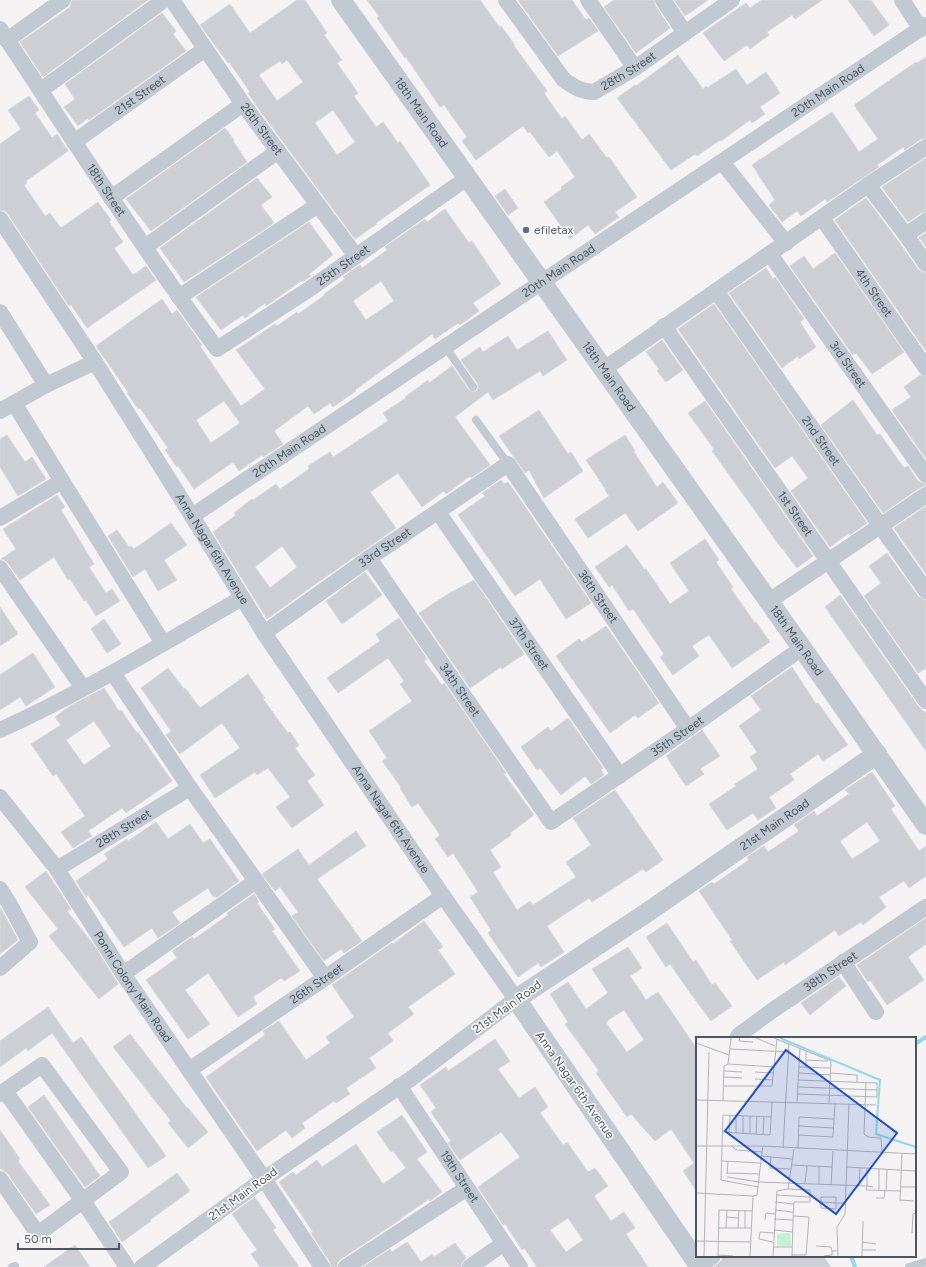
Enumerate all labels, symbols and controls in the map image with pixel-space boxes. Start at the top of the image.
street label: 28th Street [599,48,659,93]
street label: 20th Main Road [789,61,867,120]
street label: 21st Street [112,72,168,118]
street label: 18th Main Road [391,75,451,150]
street label: 26th Street [238,100,286,158]
street label: 18th Street [84,161,129,219]
place label: efiletax [534,223,574,237]
marker: efiletax [521,225,531,235]
street label: 20th Main Road [519,241,598,300]
street label: 25th Street [314,242,373,289]
street label: 4th Street [852,266,896,320]
street label: 3rd Street [826,338,869,391]
street label: 18th Main Road [579,339,639,414]
street label: 2nd Street [799,414,843,469]
street label: 20th Main Road [250,421,328,480]
street label: 1st Street [775,489,816,539]
street label: Anna Nagar 6th Avenue [173,491,252,607]
street label: 33rd Street [356,524,414,570]
street label: 36th Street [575,567,621,626]
street label: 18th Main Road [767,603,826,678]
street label: 37th Street [506,615,552,673]
street label: 34th Street [436,660,483,720]
street label: 35th Street [648,713,707,759]
street label: Anna Nagar 6th Avenue [349,762,433,876]
street label: 21st Main Road [737,796,812,853]
street label: 28th Street [94,806,154,851]
street label: Ponni Colony Main Road [91,929,175,1045]
street label: 38th Street [801,948,860,994]
street label: 26th Street [287,960,346,1007]
street label: 21st Main Road [470,977,544,1037]
street label: Anna Nagar 6th Avenue [533,1029,618,1142]
inset map [696,1037,916,1257]
street label: 19th Street [437,1148,482,1206]
street label: 21st Main Road [206,1164,280,1224]
scale bar [18,1225,119,1251]
text: 50 m [24,1232,52,1246]

